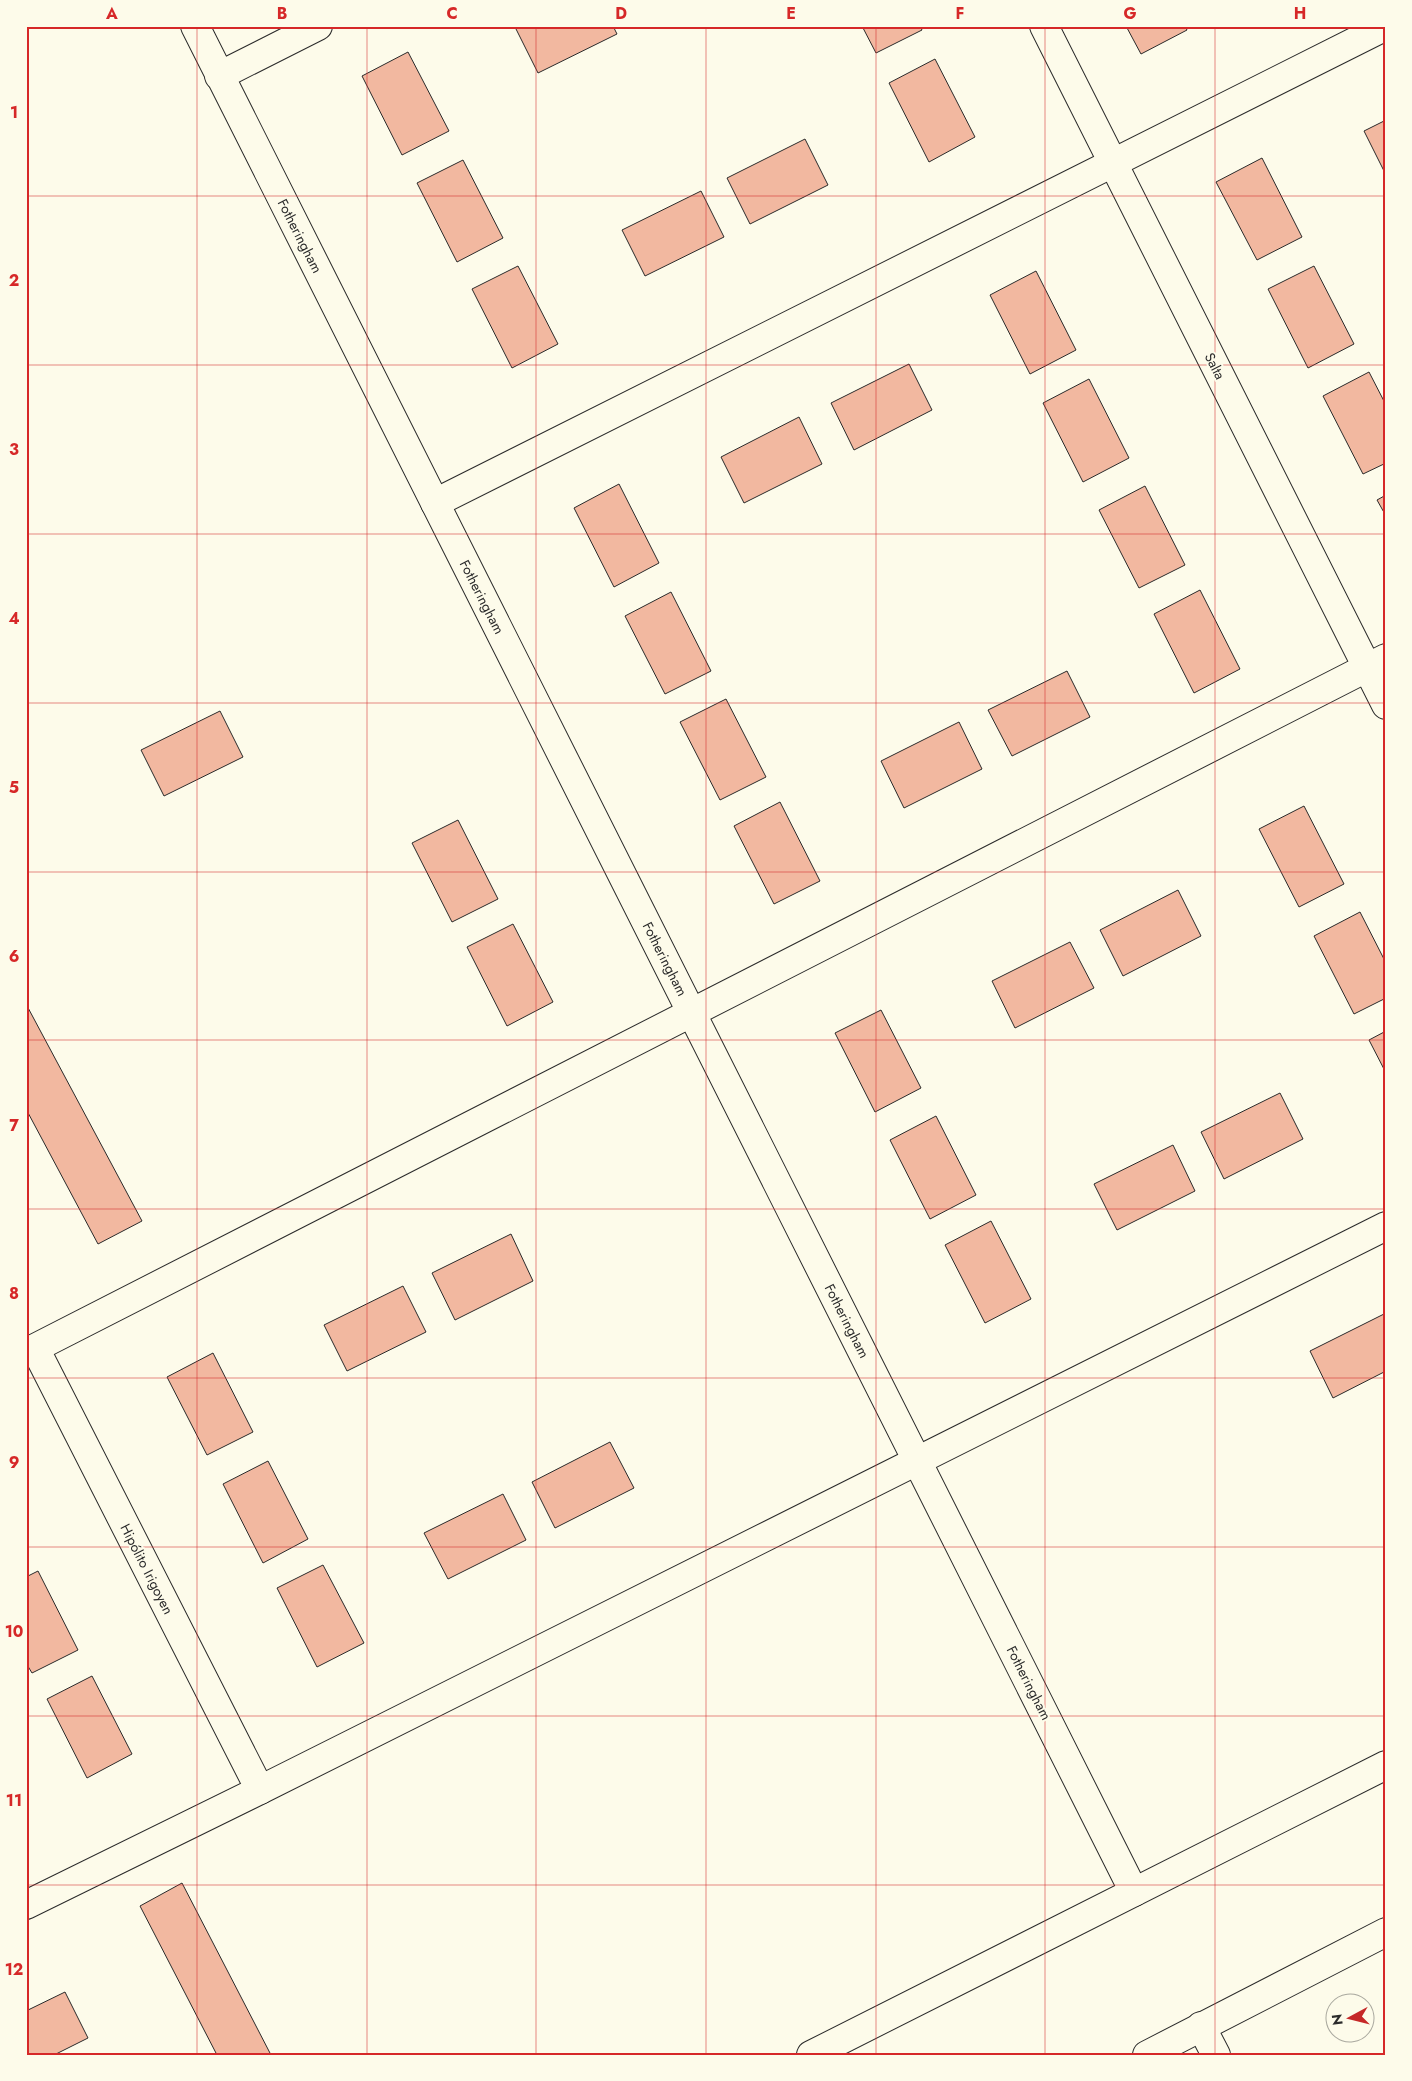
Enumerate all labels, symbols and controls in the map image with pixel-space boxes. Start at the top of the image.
text: A [105,2,118,25]
text: B [277,2,287,25]
text: C [446,2,458,25]
text: D [615,2,627,25]
text: E [786,2,796,25]
text: F [956,2,964,25]
text: G [1123,2,1137,25]
text: H [1294,2,1306,25]
text: 1 [10,101,18,124]
street label: Fotheringham [273,195,327,277]
text: 2 [9,269,19,292]
street label: Salta [1200,349,1230,383]
text: 3 [9,438,19,461]
street label: Fotheringham [455,556,509,638]
text: 4 [8,607,20,630]
text: 5 [9,776,19,799]
street label: Fotheringham [638,918,692,1000]
text: 6 [9,945,19,968]
text: 7 [9,1114,19,1137]
street label: Fotheringham [820,1280,874,1362]
text: 8 [9,1282,19,1305]
text: 9 [9,1451,19,1474]
street label: Hipólito Irigoyen [116,1520,178,1618]
text: 10 [5,1620,23,1643]
street label: Fotheringham [1002,1642,1056,1724]
text: 11 [6,1789,22,1812]
text: 12 [5,1958,23,1981]
north arrow [1324,1994,1374,2044]
text: N [1326,2013,1348,2026]

